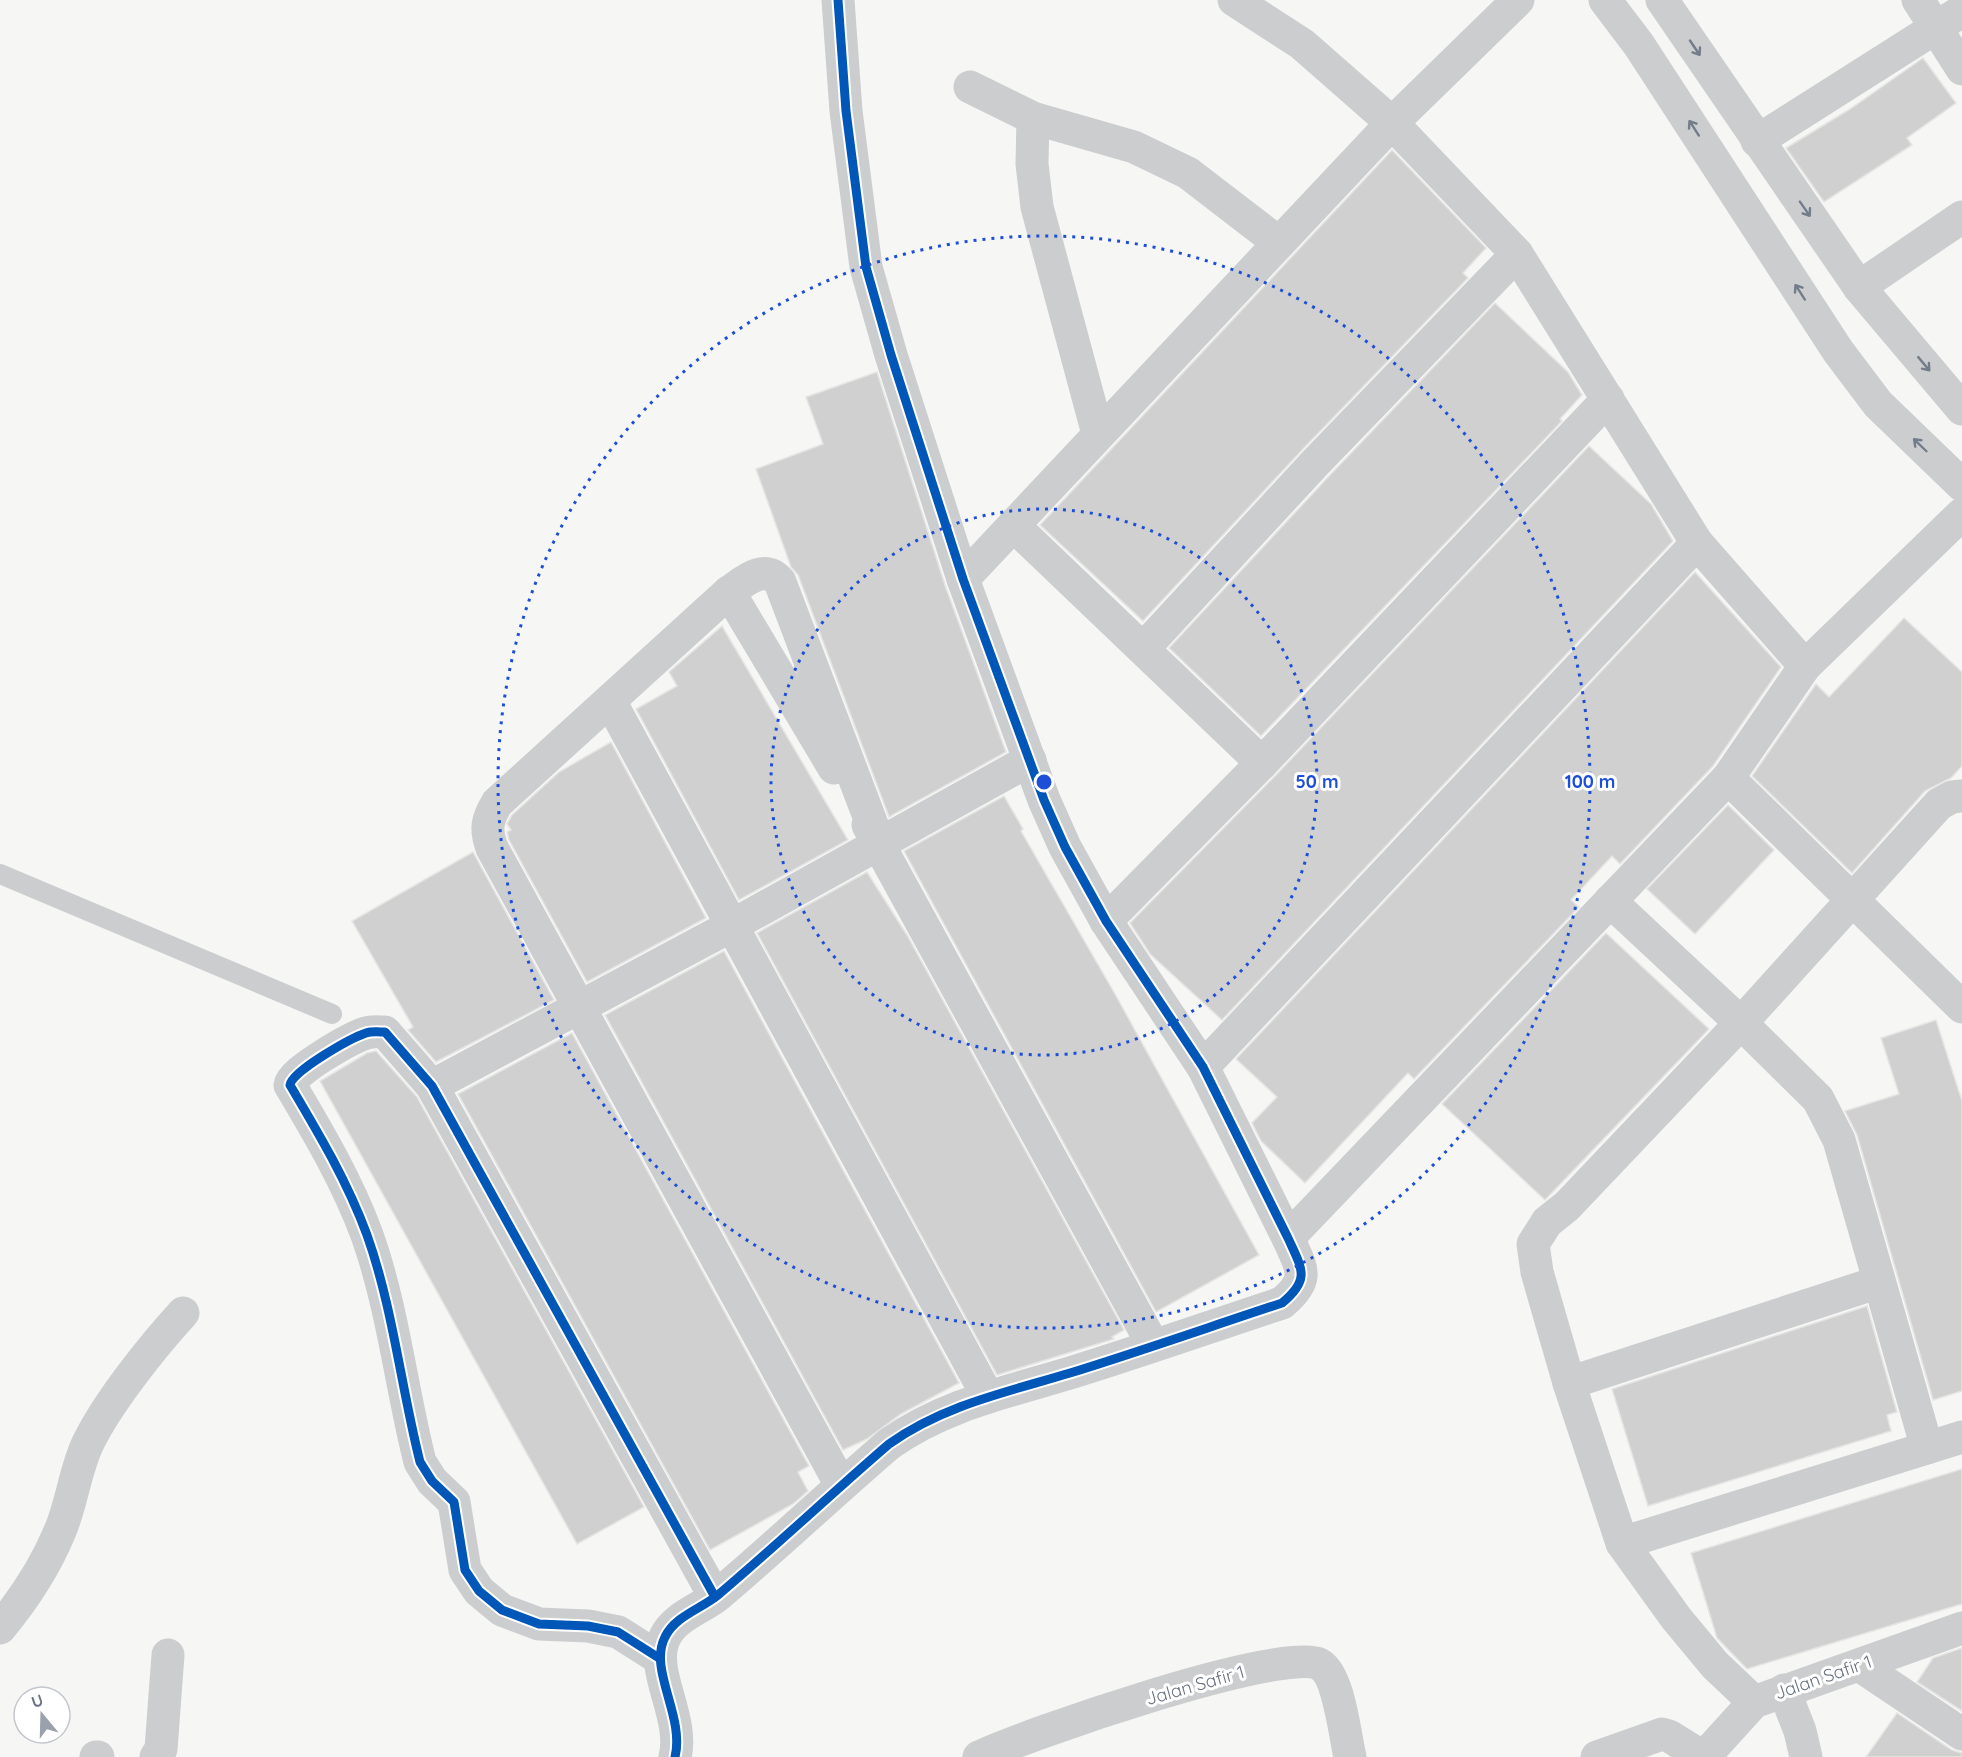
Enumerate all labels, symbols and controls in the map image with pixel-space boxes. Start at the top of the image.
one-way arrow [1689,39,1701,56]
one-way arrow [1687,120,1700,137]
one-way arrow [1799,201,1811,217]
one-way arrow [1794,284,1806,301]
one-way arrow [1917,356,1931,371]
one-way arrow [1912,437,1927,452]
text: 50 m [1295,770,1339,793]
text: 100 m [1565,770,1615,793]
centre of rings [1034,772,1054,792]
street label: Jalan Safir 1 [1771,1650,1875,1704]
street label: Jalan Safir 1 [1143,1660,1247,1710]
north arrow [12,1685,72,1745]
text: U [29,1690,46,1712]

